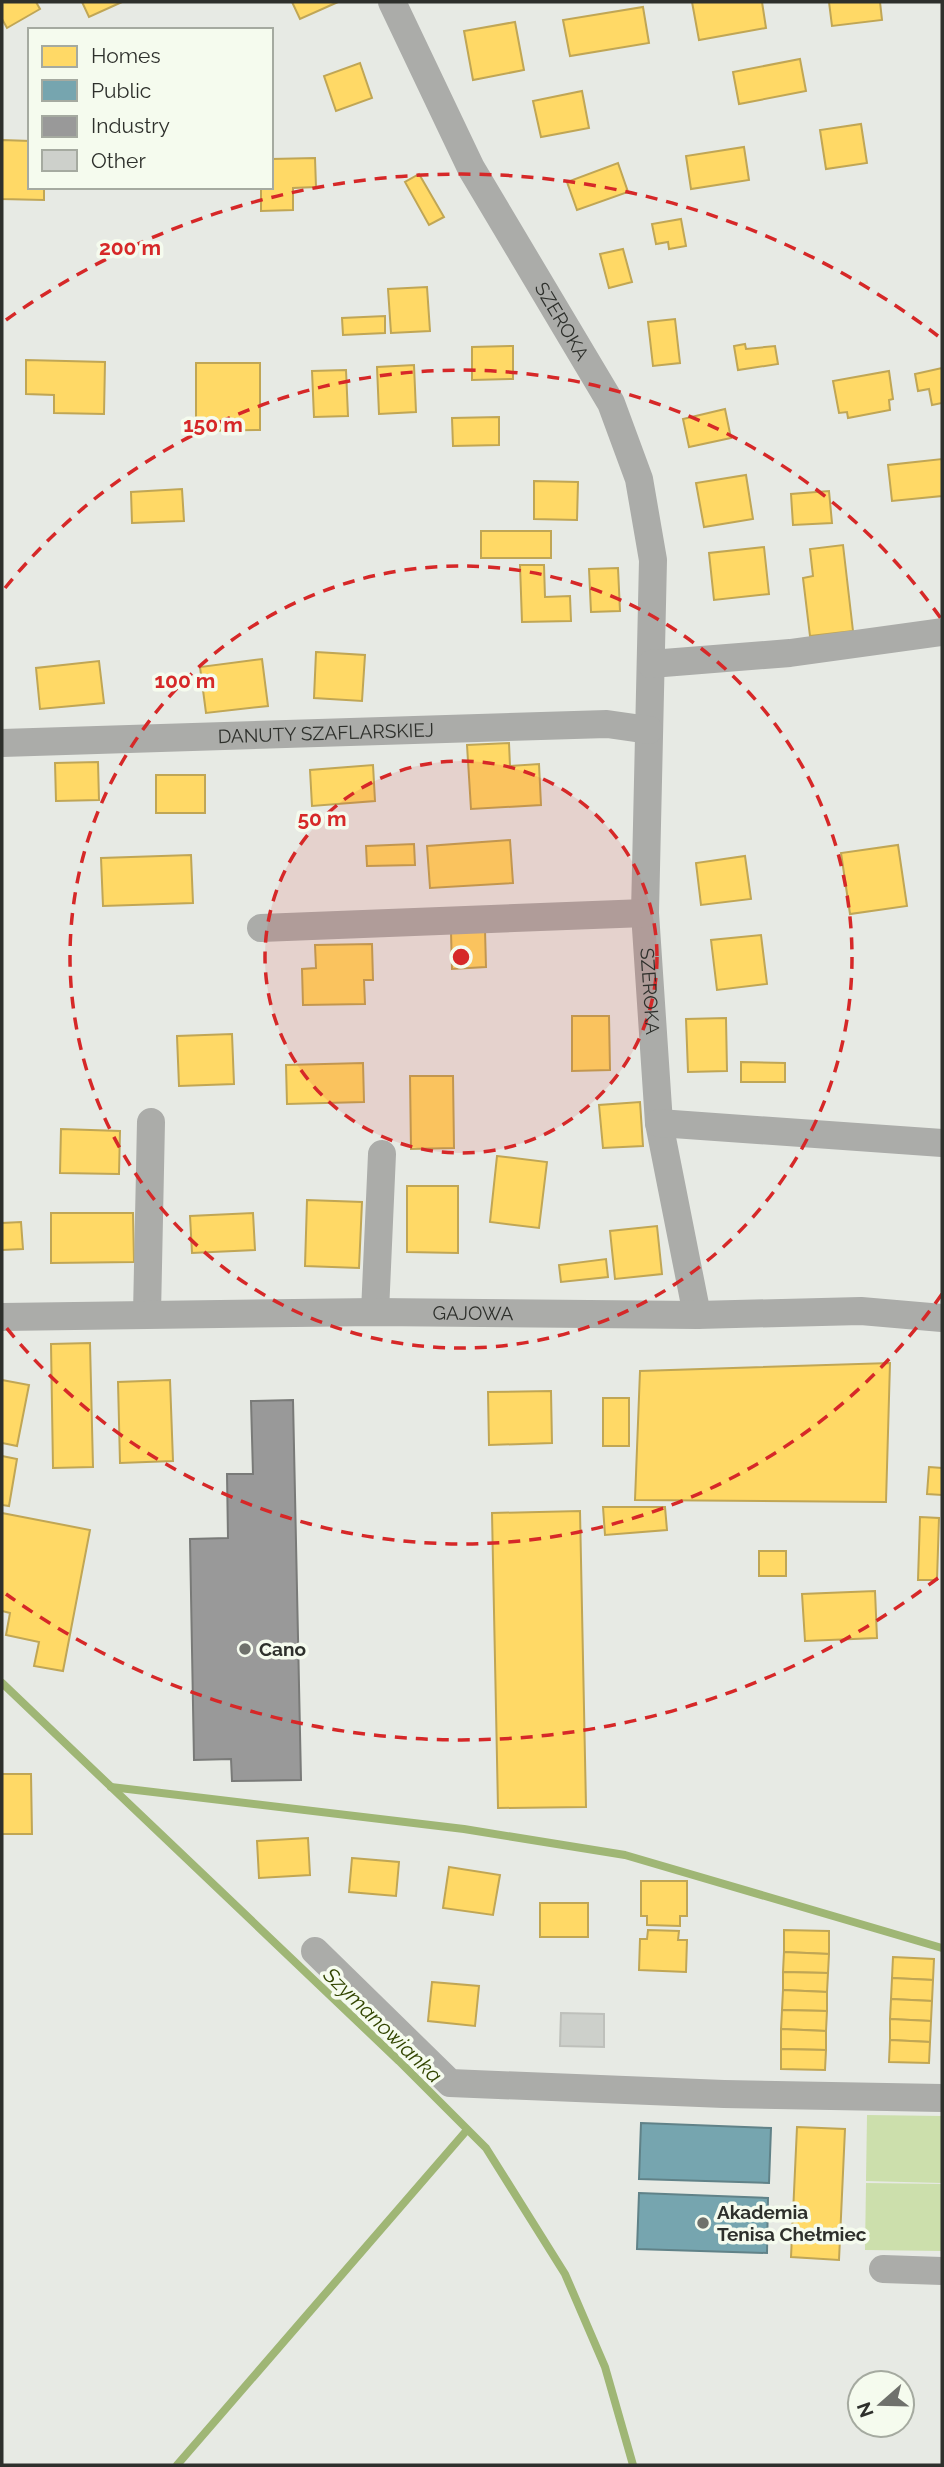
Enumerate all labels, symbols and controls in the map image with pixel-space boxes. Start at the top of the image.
legend [28,28,273,189]
text: Homes [91,43,161,68]
text: Public [91,78,151,103]
text: Industry [91,113,170,138]
text: Other [91,148,146,173]
text: 200 m [99,235,161,260]
street label: SZEROKA [531,278,594,364]
text: 150 m [183,412,243,437]
text: 100 m [155,668,215,693]
street label: DANUTY SZAFLARSKIEJ [217,718,434,747]
text: 50 m [297,806,347,831]
centre of rings [449,945,473,969]
street label: SZEROKA [636,947,664,1035]
street label: GAJOWA [432,1302,514,1324]
place label: Cano [259,1638,306,1660]
marker: Cano [237,1641,253,1657]
water label: Szymanowianka [318,1961,447,2088]
place label: Akademia Tenisa Chełmiec [717,2201,867,2245]
marker: Akademia Tenisa Chełmiec [695,2215,711,2231]
north arrow [846,2369,916,2439]
text: N [852,2399,878,2420]

